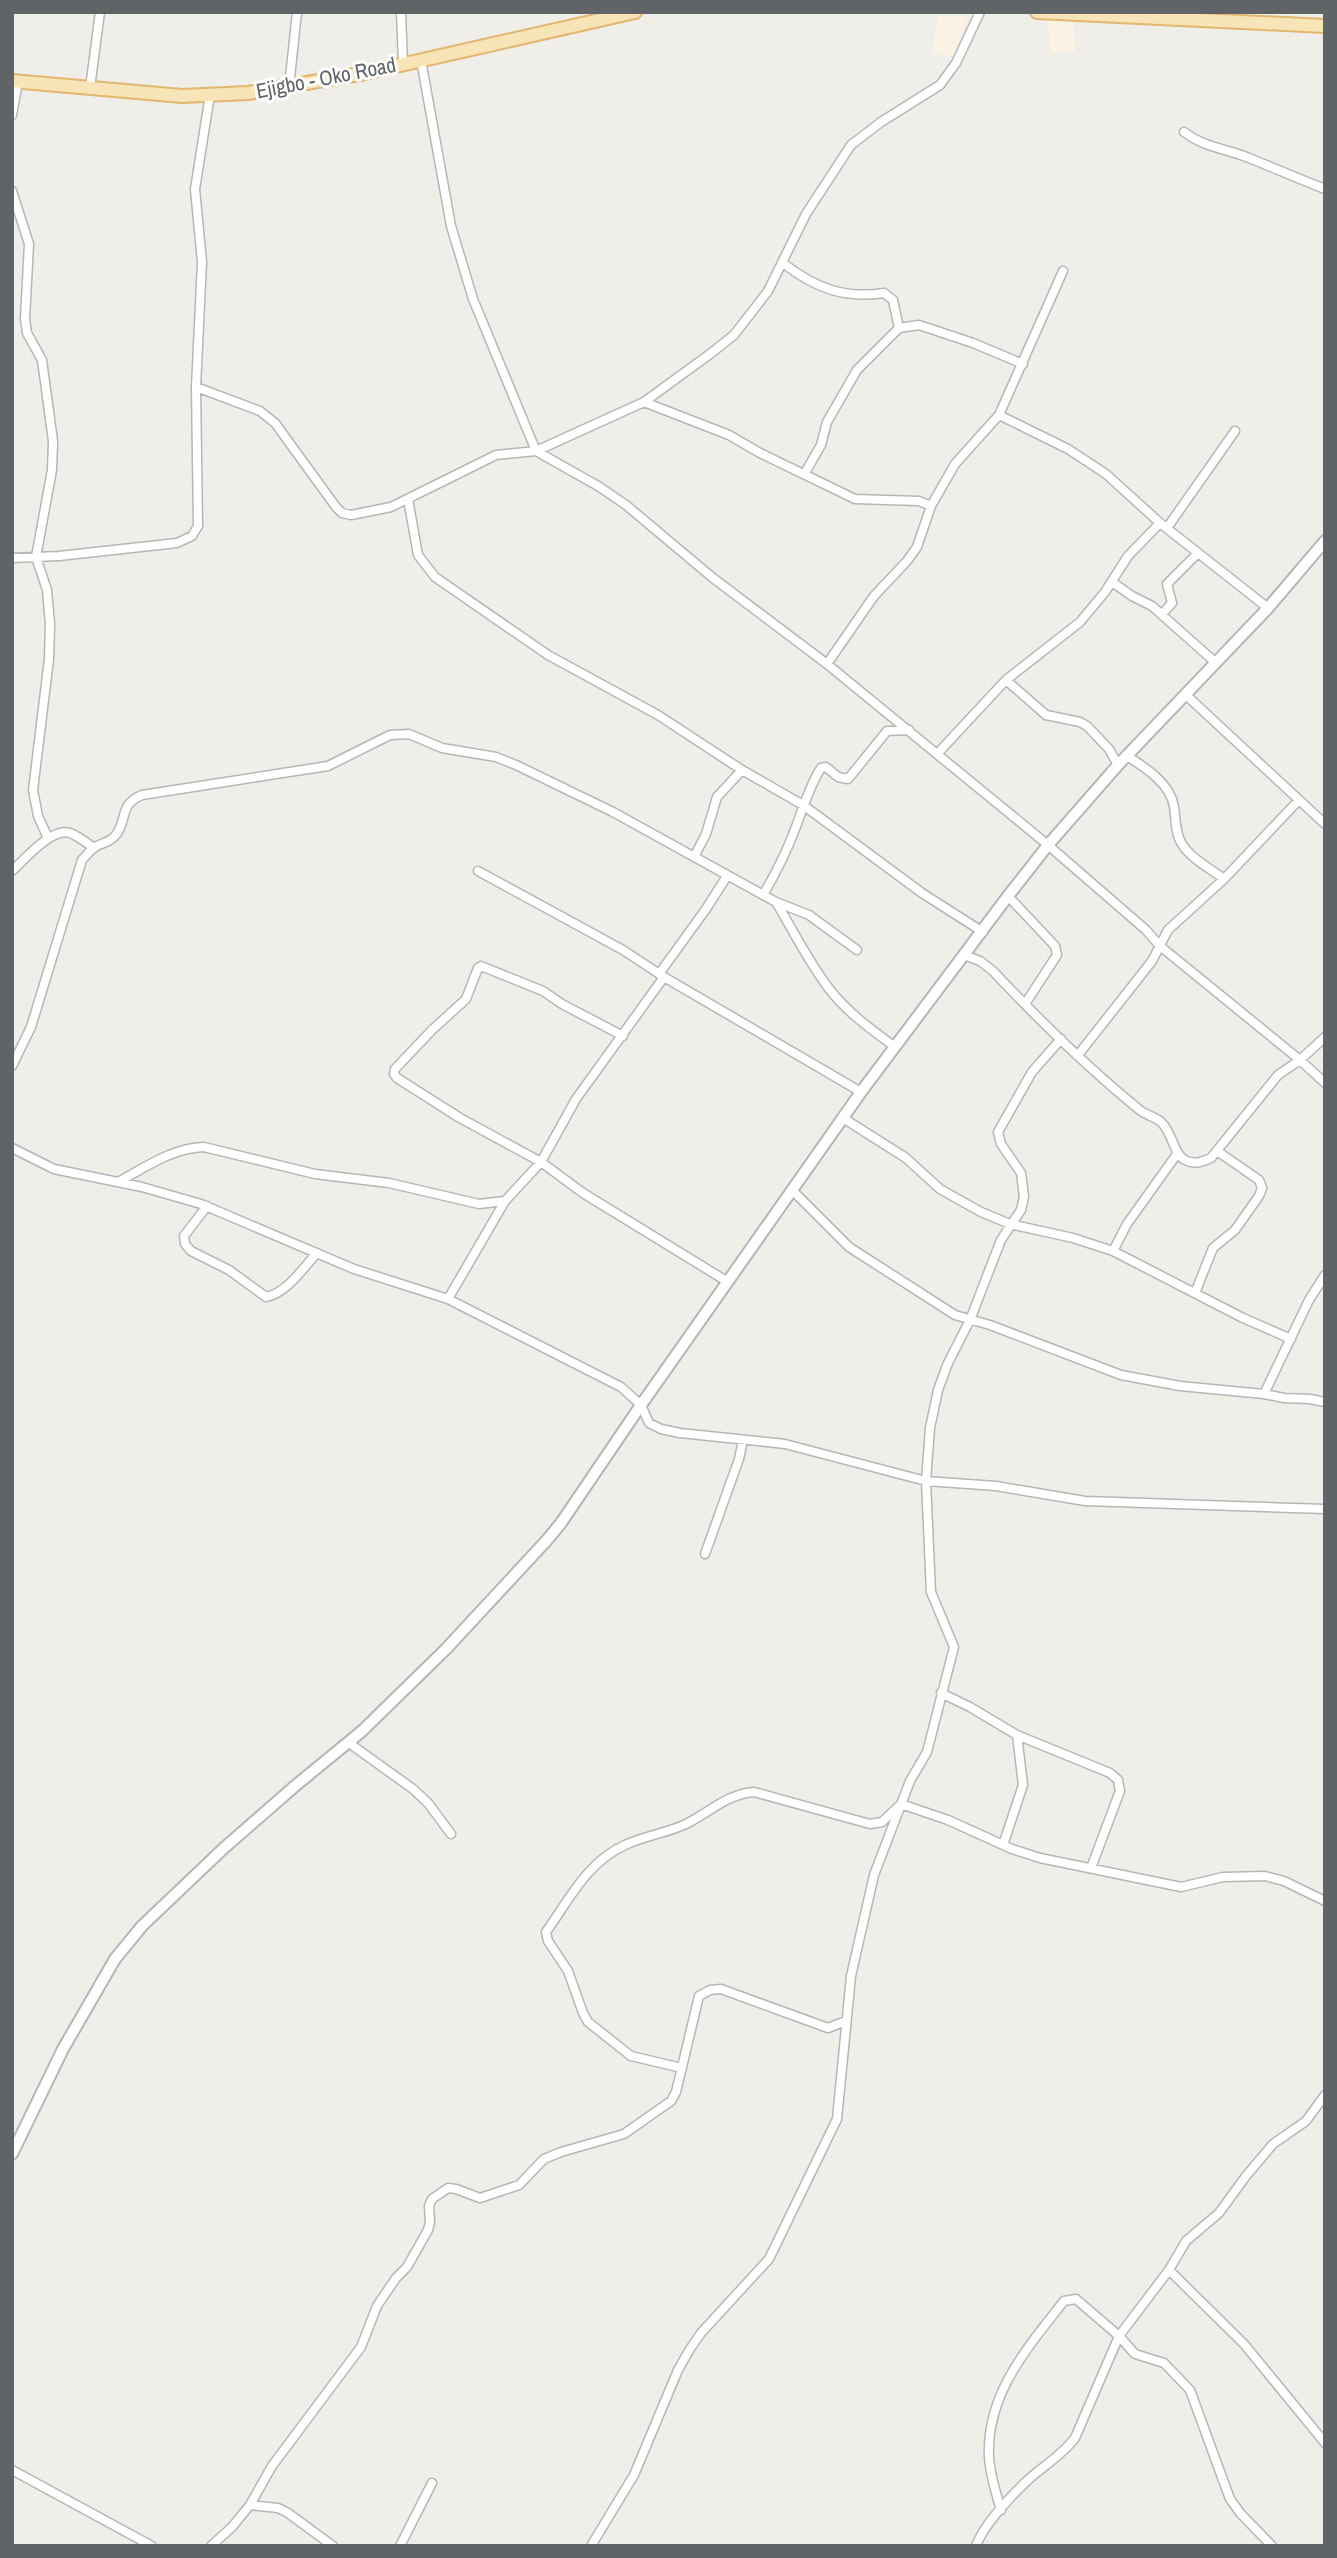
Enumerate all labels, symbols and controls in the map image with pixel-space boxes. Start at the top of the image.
street label: Ejigbo - Oko Road [254,50,398,105]

